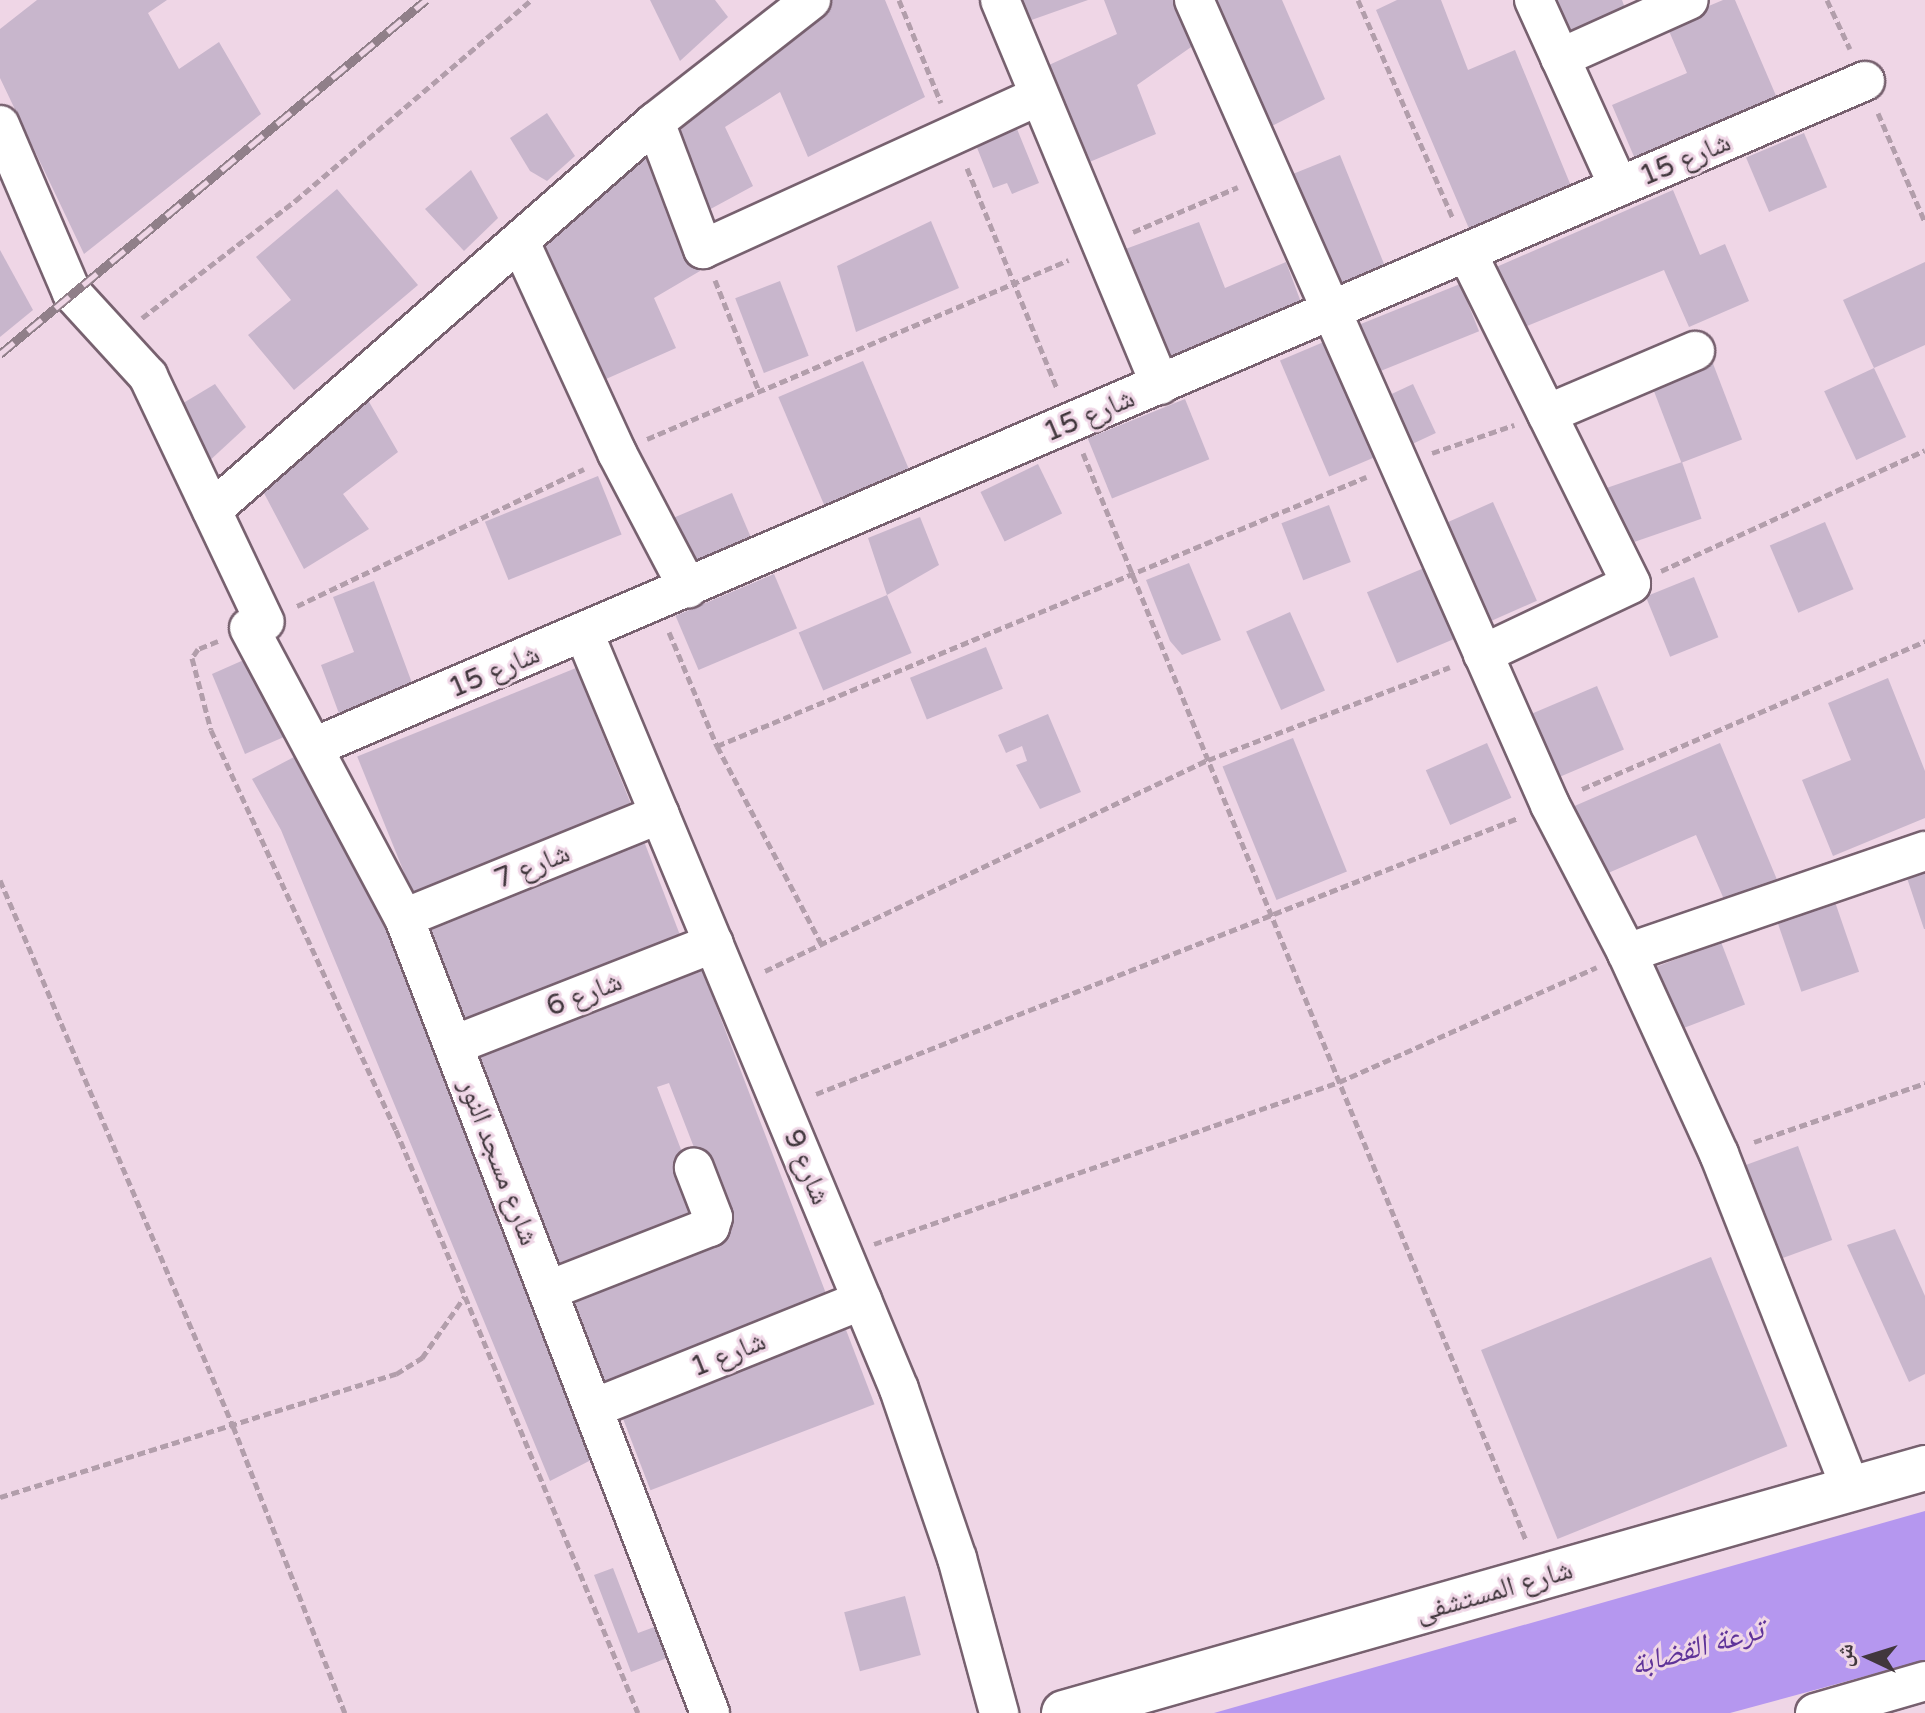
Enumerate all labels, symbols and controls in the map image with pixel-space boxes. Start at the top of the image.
street label: شارع 15 [1634,125,1736,193]
street label: شارع 15 [1038,381,1140,449]
street label: شارع 15 [443,637,545,705]
street label: شارع 7 [490,836,574,896]
street label: شارع 6 [542,964,626,1024]
street label: شارع مسجد النور [452,1074,546,1250]
street label: شارع 9 [776,1124,838,1210]
street label: شارع 1 [686,1324,770,1384]
street label: شارع المستشفى [1412,1553,1576,1629]
water label: ترعة القضابة [1626,1612,1768,1684]
north arrow [1829,1617,1909,1697]
text: ش [1831,1643,1859,1668]

